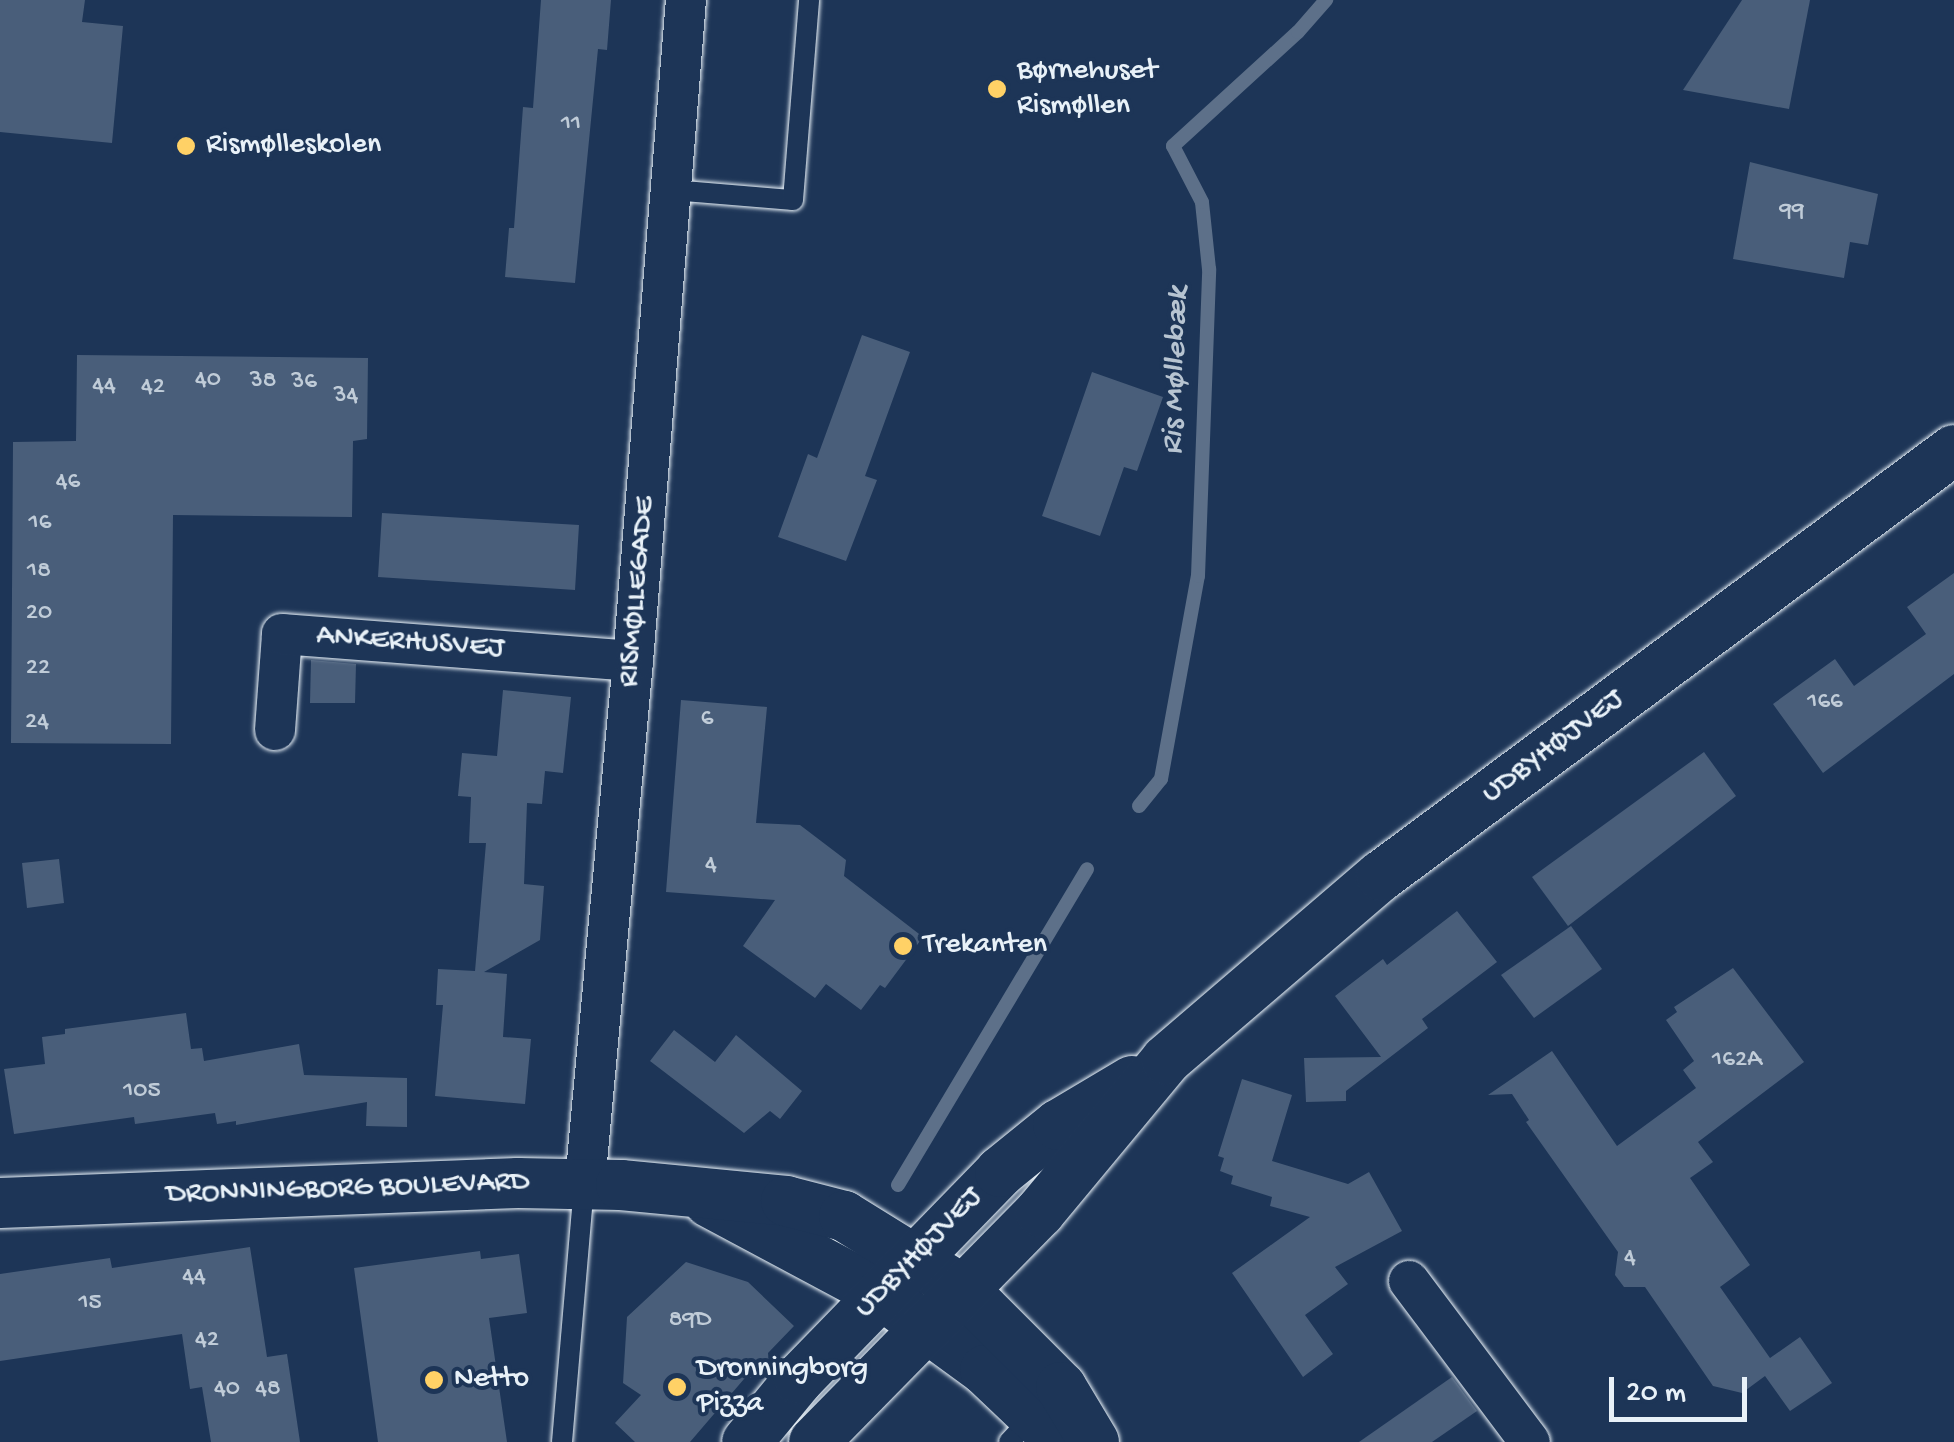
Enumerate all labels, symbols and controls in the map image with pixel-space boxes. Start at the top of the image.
place label: Børnehuset Rismøllen [1017,54,1157,124]
marker: Børnehuset Rismøllen [986,78,1008,100]
house number: 11 [561,110,581,140]
place label: Rismølleskolen [206,128,381,164]
marker: Rismølleskolen [175,135,197,157]
house number: 99 [1779,197,1805,227]
water label: Ris Møllebæk [1155,286,1199,456]
house number: 40 [195,366,221,396]
house number: 38 [250,367,276,397]
house number: 36 [291,368,317,398]
house number: 44 [92,372,116,402]
house number: 42 [141,373,165,403]
house number: 34 [334,382,358,412]
house number: 46 [56,468,80,498]
street label: RISMØLLEGADE [613,495,665,689]
house number: 16 [29,509,51,539]
house number: 18 [27,557,51,587]
house number: 20 [26,599,52,629]
street label: ANKERHUSVEJ [315,619,505,669]
house number: 22 [26,654,50,684]
street label: UDBYHØJVEJ [1476,683,1632,813]
house number: 166 [1807,688,1843,718]
house number: 6 [701,705,713,735]
house number: 24 [25,708,49,738]
house number: 4 [705,851,717,881]
place label: Trekanten [923,928,1047,964]
marker: Trekanten [892,935,914,957]
house number: 162A [1712,1046,1762,1076]
house number: 105 [123,1077,161,1107]
street label: DRONNINGBORG BOULEVARD [166,1166,530,1214]
street label: UDBYHØJVEJ [849,1181,991,1327]
house number: 4 [1624,1244,1636,1274]
house number: 44 [182,1263,206,1293]
house number: 15 [78,1289,102,1319]
house number: 89D [669,1306,711,1336]
house number: 42 [195,1326,219,1356]
place label: Dronningborg Pizza [697,1352,868,1422]
scale bar [1614,1357,1752,1419]
place label: Netto [454,1362,529,1398]
marker: Netto [423,1369,445,1391]
house number: 40 [214,1375,240,1405]
house number: 48 [255,1375,281,1405]
marker: Dronningborg Pizza [666,1376,688,1398]
text: 20 m [1626,1377,1686,1412]

